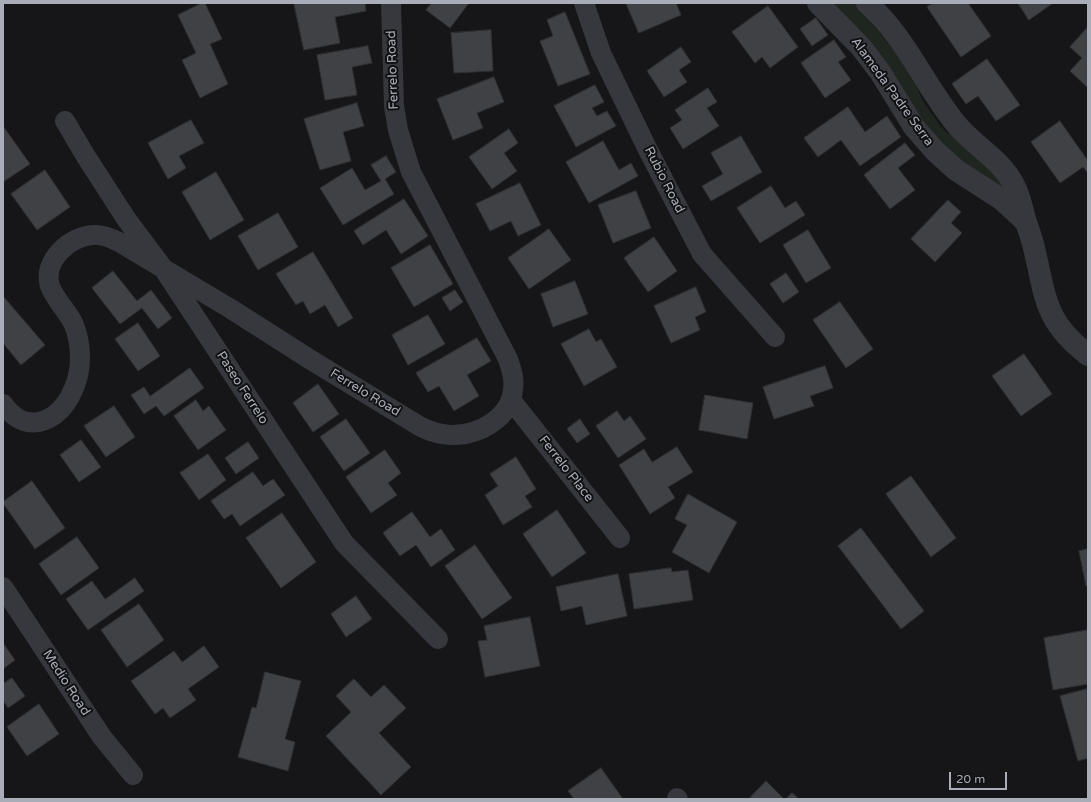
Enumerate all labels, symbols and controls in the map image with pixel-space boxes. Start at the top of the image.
street label: Ferrelo Road [384,30,402,110]
street label: Alameda Padre Serra [847,35,937,149]
street label: Rubio Road [641,144,687,216]
street label: Paseo Ferrelo [213,349,271,427]
street label: Ferrelo Road [327,366,403,420]
street label: Ferrelo Place [535,433,597,505]
street label: Medio Road [39,647,93,719]
scale bar [951,764,1009,790]
text: 20 m [956,772,985,786]

